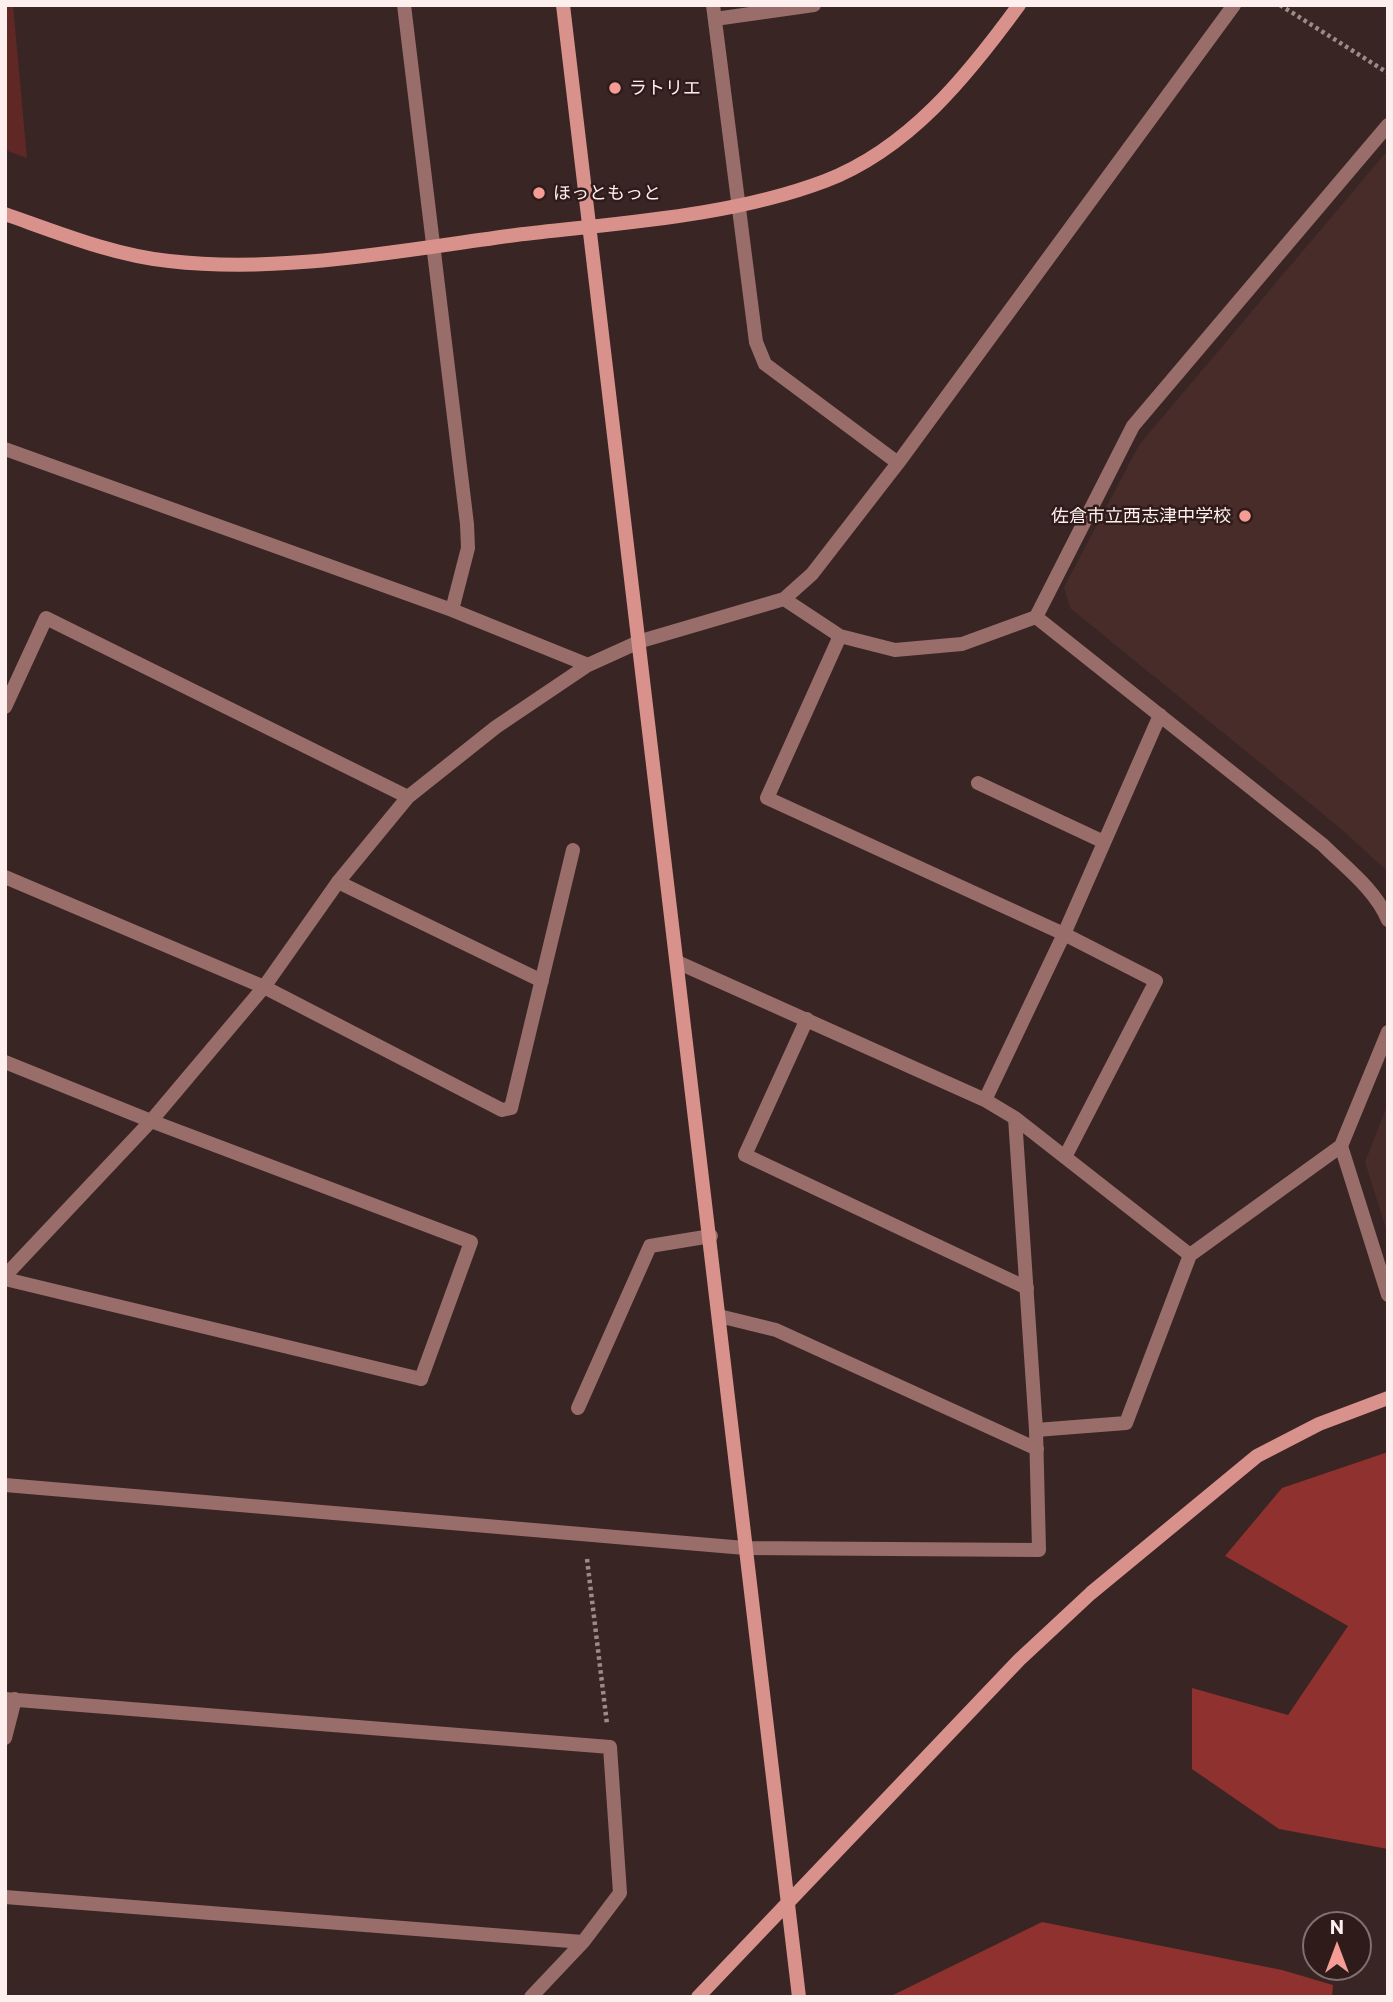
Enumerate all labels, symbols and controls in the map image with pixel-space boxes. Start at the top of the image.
place label: ラトリエ [629,77,701,99]
marker: ラトリエ [607,80,623,96]
place label: ほっともっと [553,182,661,204]
marker: ほっともっと [531,185,547,201]
place label: 佐倉市立西志津中学校 [1051,505,1231,527]
marker: 佐倉市立西志津中学校 [1237,508,1253,524]
north arrow [1302,1911,1372,1981]
text: N [1330,1915,1344,1938]

